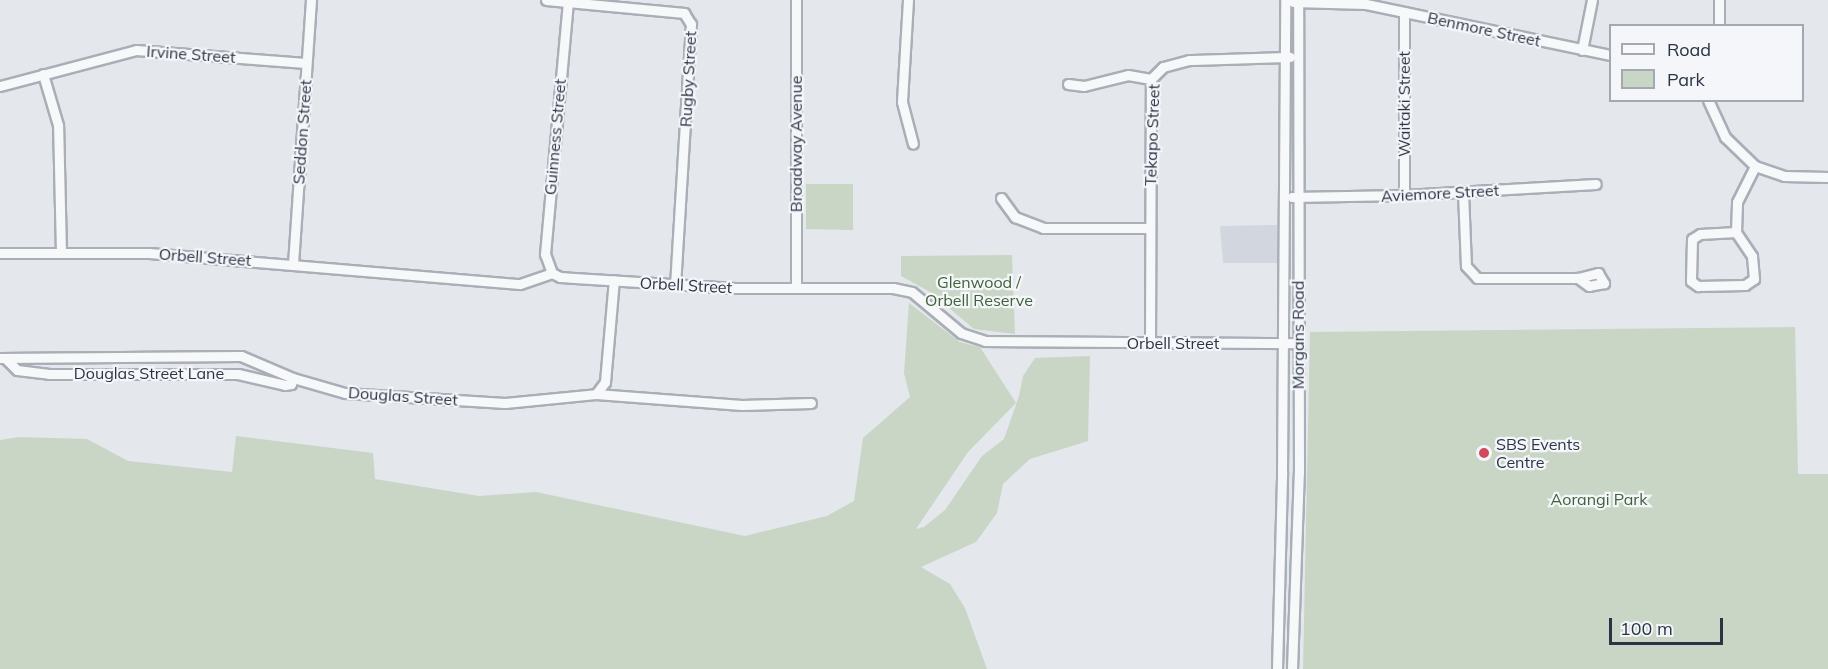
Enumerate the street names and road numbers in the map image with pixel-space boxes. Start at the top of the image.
street label: Benmore Street [1426,8,1542,50]
street label: Rugby Street [676,30,700,128]
street label: Irvine Street [146,41,236,67]
street label: Waitaki Street [1394,51,1414,157]
street label: Broadway Avenue [786,76,806,212]
street label: Guinness Street [540,78,570,196]
street label: Seddon Street [289,79,315,185]
street label: Tekapo Street [1141,84,1163,186]
street label: Aviemore Street [1380,180,1500,206]
street label: Orbell Street [158,244,252,270]
street label: Orbell Street [639,273,733,297]
street label: Morgans Road [1288,281,1308,389]
street label: Orbell Street [1127,333,1219,353]
street label: Douglas Street Lane [74,363,224,383]
street label: Douglas Street [348,383,458,409]

